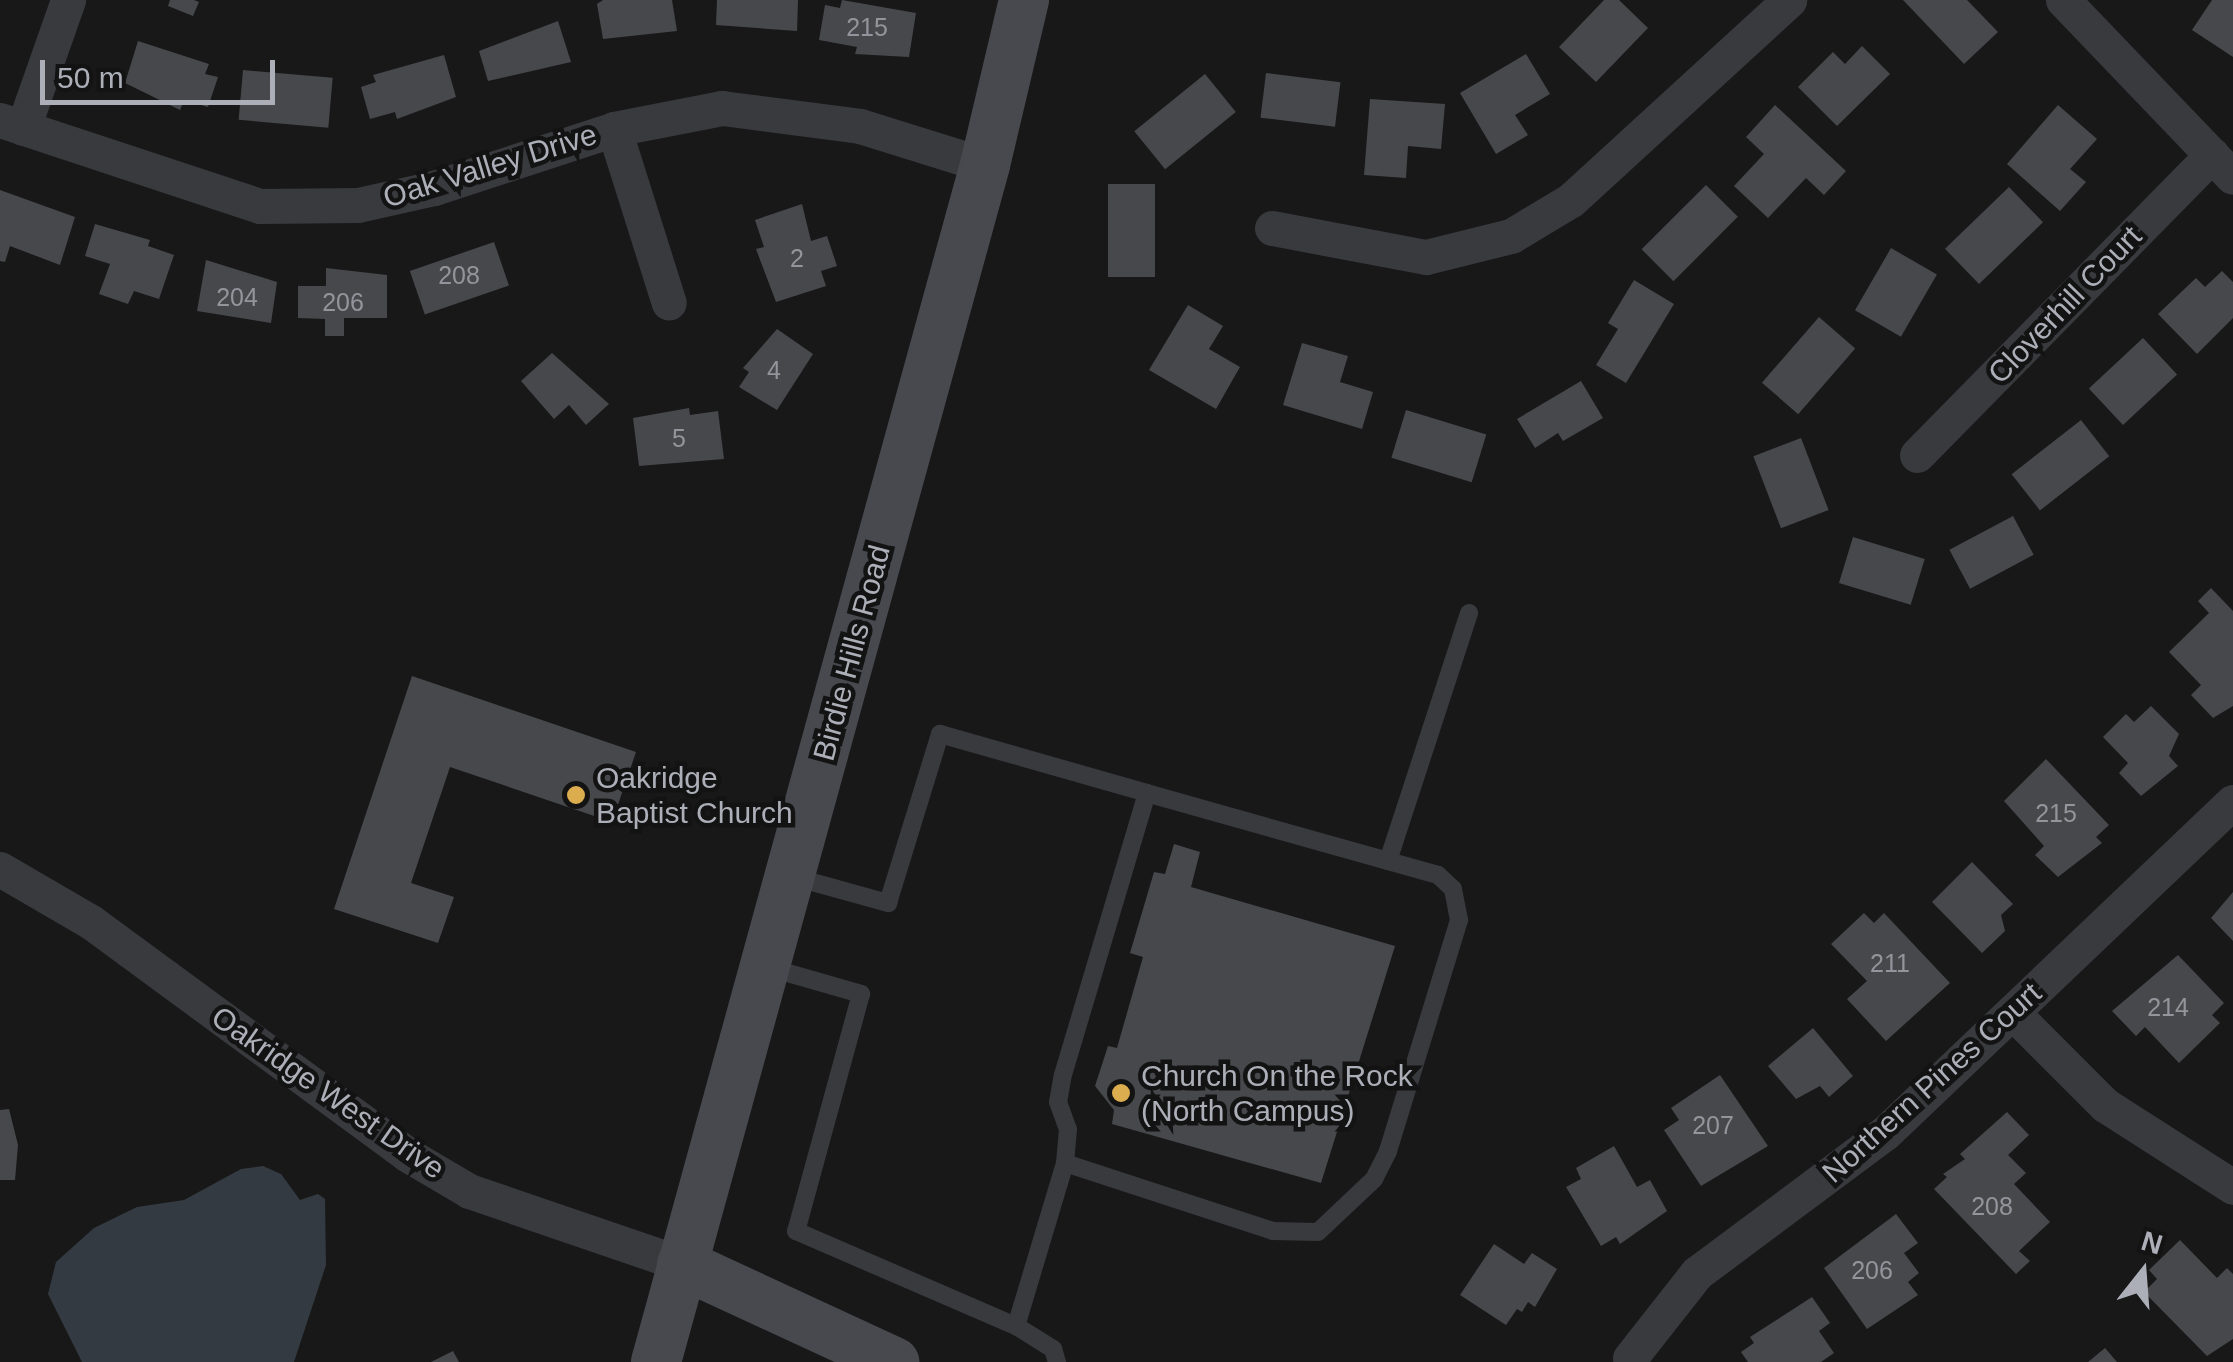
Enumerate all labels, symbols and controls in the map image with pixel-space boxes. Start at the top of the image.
house number: 215 [846,12,888,42]
scale bar [45,40,280,102]
text: 50 m [57,61,124,94]
street label: Oak Valley Drive [379,116,601,216]
street label: Cloverhill Court [1981,219,2149,391]
house number: 2 [790,243,804,273]
house number: 208 [438,260,480,290]
house number: 204 [216,282,258,312]
house number: 206 [322,287,364,317]
house number: 4 [767,355,781,385]
house number: 5 [672,423,686,453]
street label: Birdie Hills Road [806,541,898,765]
place label: Oakridge Baptist Church [596,760,793,830]
marker: Oakridge Baptist Church [565,784,587,806]
house number: 215 [2035,798,2077,828]
house number: 211 [1870,948,1910,978]
street label: Northern Pines Court [1815,975,2049,1191]
house number: 214 [2147,992,2189,1022]
street label: Oakridge West Drive [205,999,451,1187]
place label: Church On the Rock (North Campus) [1141,1058,1413,1128]
marker: Church On the Rock (North Campus) [1110,1082,1132,1104]
house number: 207 [1692,1110,1734,1140]
house number: 208 [1971,1191,2013,1221]
north arrow [2093,1222,2193,1322]
text: N [2138,1225,2166,1261]
house number: 206 [1851,1255,1893,1285]

